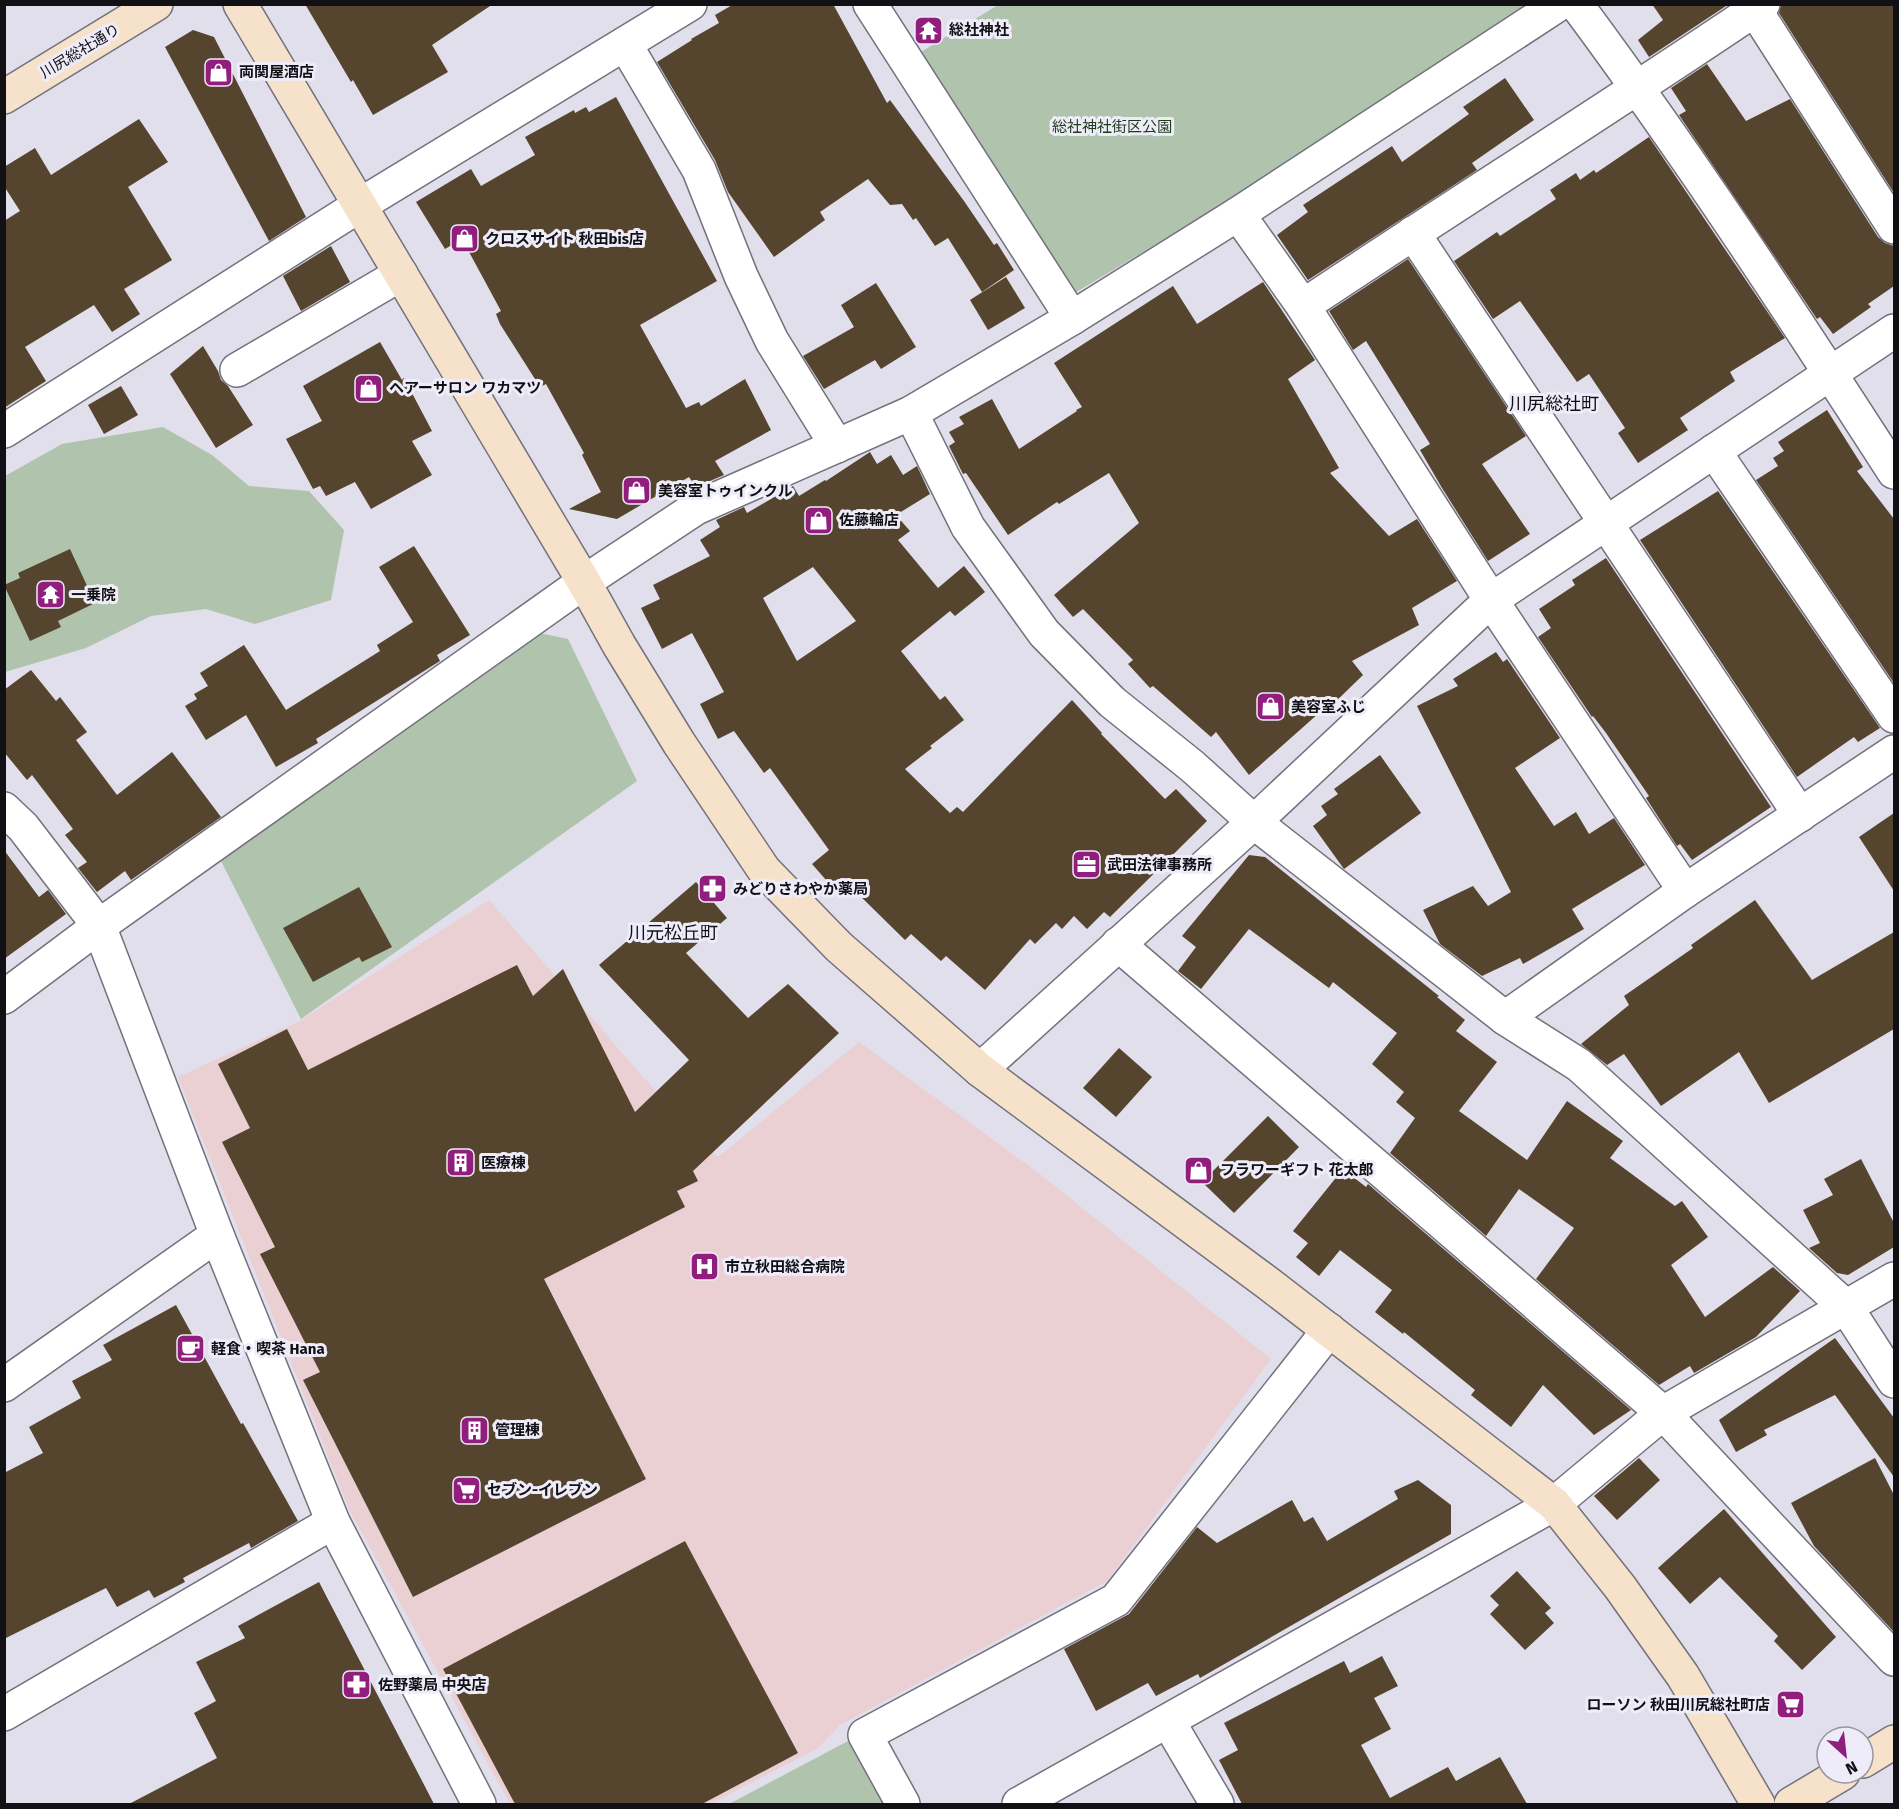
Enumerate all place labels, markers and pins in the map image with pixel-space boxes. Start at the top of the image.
temple icon: 総社神社 [912,14,944,46]
place label: 総社神社 [949,21,1009,39]
shop icon: 両関屋酒店 [202,56,234,88]
place label: 両関屋酒店 [239,63,314,81]
shop icon: クロスサイト 秋田bis店 [448,223,480,255]
place label: クロスサイト 秋田bis店 [485,230,644,248]
shop icon: ヘアーサロン ワカマツ [352,372,384,404]
place label: ヘアーサロン ワカマツ [389,379,541,397]
shop icon: 美容室トゥインクル [621,475,653,507]
place label: 美容室トゥインクル [658,482,793,500]
shop icon: 佐藤輪店 [802,504,834,536]
place label: 佐藤輪店 [839,511,899,529]
temple icon: 一乗院 [34,579,66,611]
place label: 一乗院 [71,586,116,604]
shop icon: 美容室ふじ [1254,691,1286,723]
place label: 美容室ふじ [1291,698,1366,716]
office icon: 武田法律事務所 [1070,849,1102,881]
place label: 武田法律事務所 [1107,856,1212,874]
pharmacy icon: みどりさわやか薬局 [696,873,728,905]
place label: みどりさわやか薬局 [733,880,868,898]
building icon: 医療棟 [444,1147,476,1179]
place label: 医療棟 [481,1154,526,1172]
shop icon: フラワーギフト 花太郎 [1183,1154,1215,1186]
place label: フラワーギフト 花太郎 [1220,1161,1374,1179]
hospital icon: 市立秋田総合病院 [688,1251,720,1283]
place label: 市立秋田総合病院 [725,1258,845,1276]
cafe icon: 軽食・喫茶 Hana [174,1333,206,1365]
place label: 軽食・喫茶 Hana [211,1340,325,1358]
building icon: 管理棟 [458,1414,490,1446]
place label: 管理棟 [495,1421,540,1439]
supermarket icon: セブン-イレブン [450,1474,482,1506]
place label: セブン-イレブン [487,1481,598,1499]
pharmacy icon: 佐野薬局 中央店 [341,1669,373,1701]
place label: 佐野薬局 中央店 [378,1676,487,1694]
supermarket icon: ローソン 秋田川尻総社町店 [1775,1689,1807,1721]
place label: ローソン 秋田川尻総社町店 [1586,1696,1770,1714]

